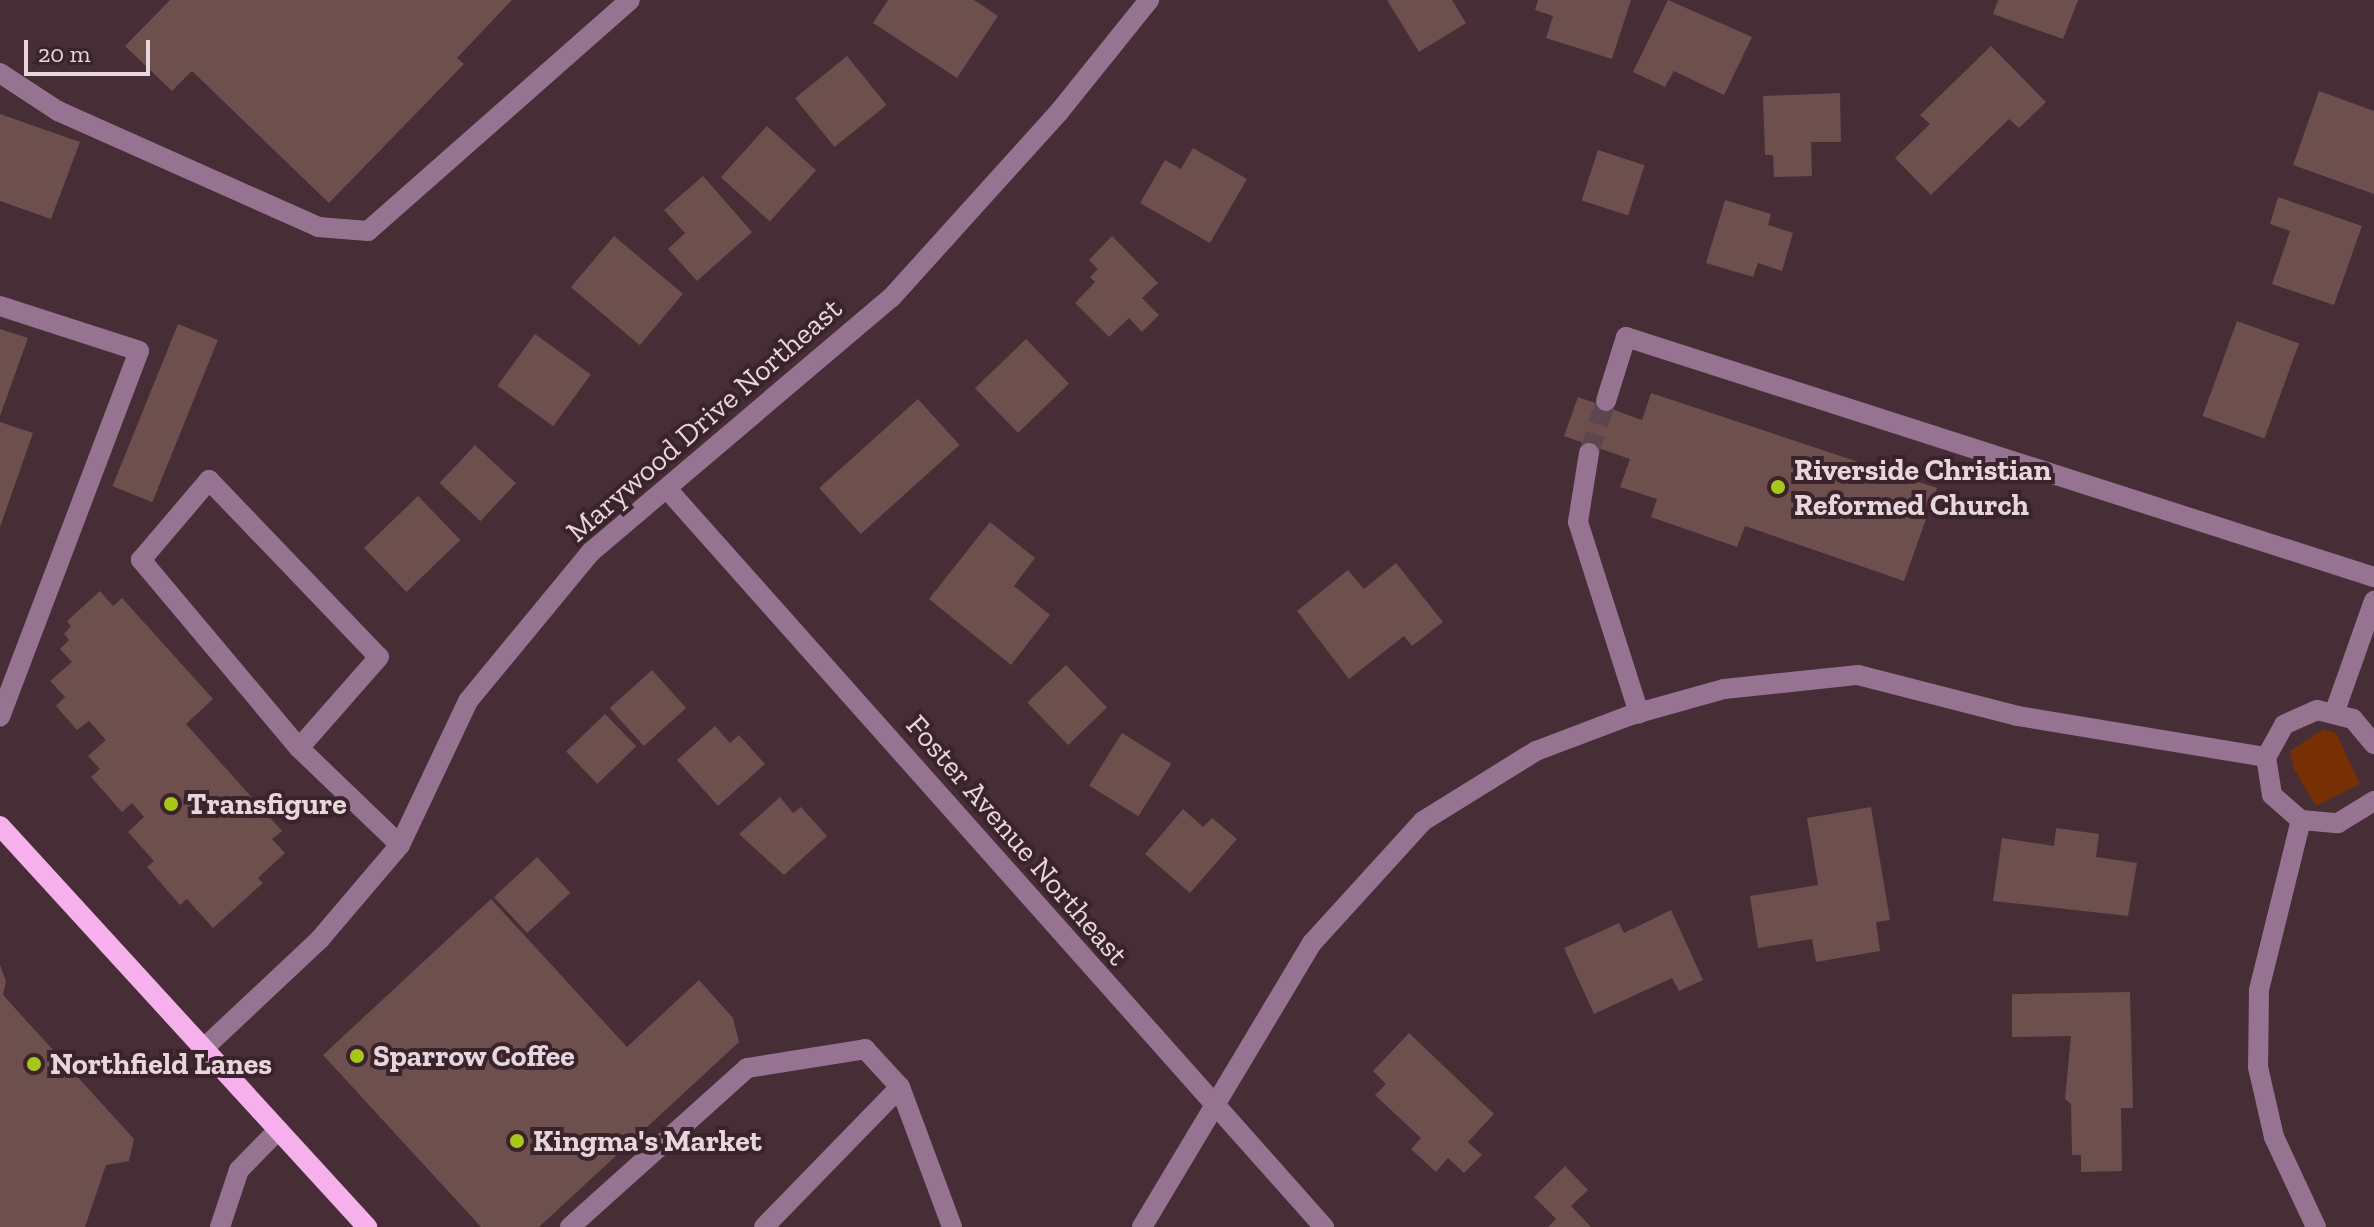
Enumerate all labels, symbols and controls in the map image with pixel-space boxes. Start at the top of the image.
scale bar [28,24,154,74]
text: 20 m [38,39,90,68]
street label: Marywood Drive Northeast [559,291,849,549]
place label: Riverside Christian Reformed Church [1794,452,2051,522]
marker: Riverside Christian Reformed Church [1769,478,1787,496]
street label: Foster Avenue Northeast [898,707,1136,973]
place label: Transfigure [187,786,347,822]
marker: Transfigure [162,795,180,813]
place label: Sparrow Coffee [373,1038,575,1074]
place label: Northfield Lanes [50,1046,272,1082]
marker: Sparrow Coffee [348,1047,366,1065]
marker: Northfield Lanes [25,1055,43,1073]
place label: Kingma's Market [533,1123,762,1159]
marker: Kingma's Market [508,1132,526,1150]

